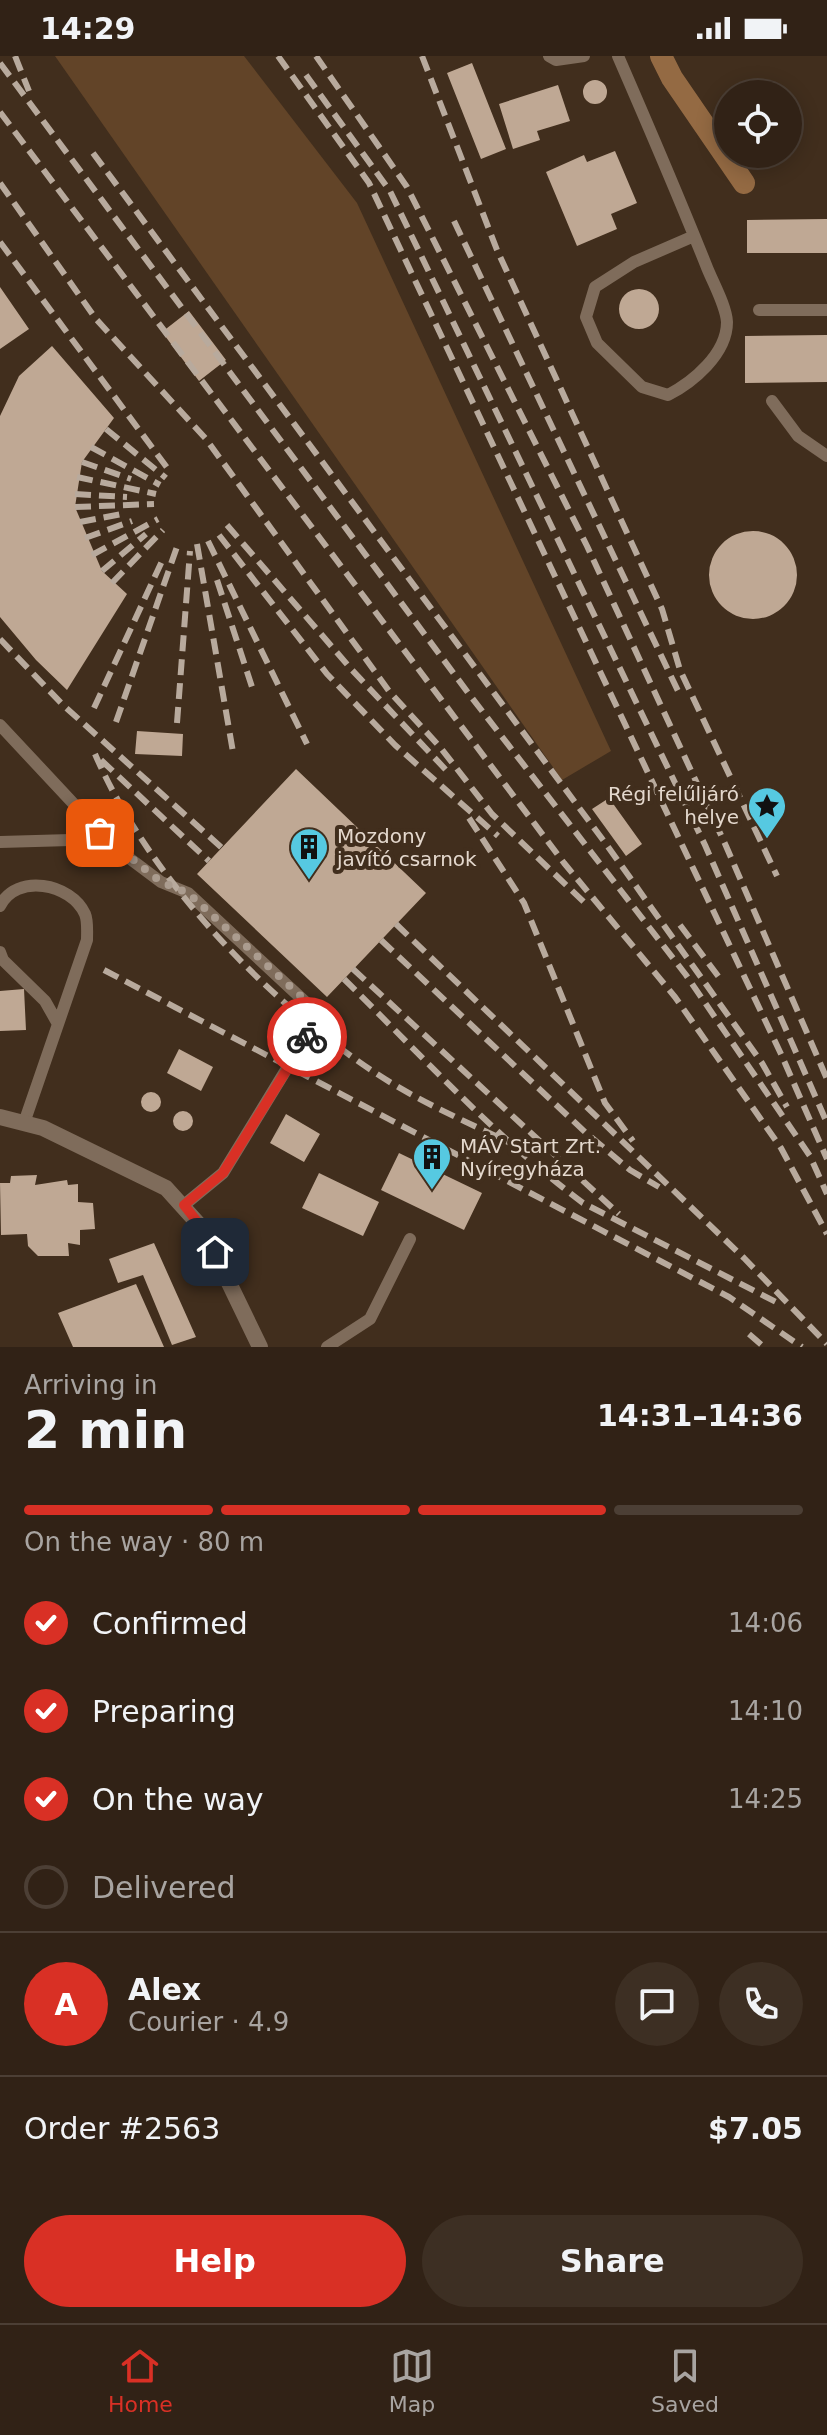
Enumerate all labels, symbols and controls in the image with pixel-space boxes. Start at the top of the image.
text: 14:29 [40,11,136,46]
map controls [714,80,802,168]
button: locate [714,80,802,168]
place label: Régi felűljáró helye [608,782,739,829]
place icon: Régi felűljáró helye [746,785,788,840]
pin [66,799,134,867]
icon: bag [78,811,122,855]
place label: Mozdony javító csarnok [336,824,477,871]
building icon: Mozdony javító csarnok [288,826,330,881]
courier [267,997,347,1077]
icon: bike [285,1015,329,1059]
place label: MÁV Start Zrt. Nyíregyháza [460,1134,601,1181]
building icon: MÁV Start Zrt. Nyíregyháza [411,1136,453,1191]
pin [181,1218,249,1286]
icon: home [193,1230,237,1274]
text: Arriving in [24,1370,158,1400]
text: 14:31–14:36 [597,1398,803,1433]
text: 2 min [24,1400,187,1460]
text: On the way · 80 m [24,1527,264,1557]
icon: check [24,1601,68,1645]
text: Confirmed [92,1606,248,1641]
text: 14:06 [728,1608,803,1638]
icon: check [24,1689,68,1733]
text: Preparing [92,1694,236,1729]
text: 14:10 [728,1696,803,1726]
icon: check [24,1777,68,1821]
text: On the way [92,1782,264,1817]
text: 14:25 [728,1784,803,1814]
text: Delivered [92,1870,236,1905]
button: chat [615,1962,699,2046]
button: phone [719,1962,803,2046]
text: Alex [128,1972,201,2007]
text: A [54,1987,78,2022]
text: Courier · 4.9 [128,2007,289,2037]
text: Order #2563 [24,2111,220,2146]
text: $7.05 [708,2111,803,2146]
button: Help [24,2215,406,2307]
button: Share [422,2215,803,2307]
tab: Home [108,2344,173,2417]
tab: Map [389,2344,435,2417]
tab: Saved [651,2344,719,2417]

